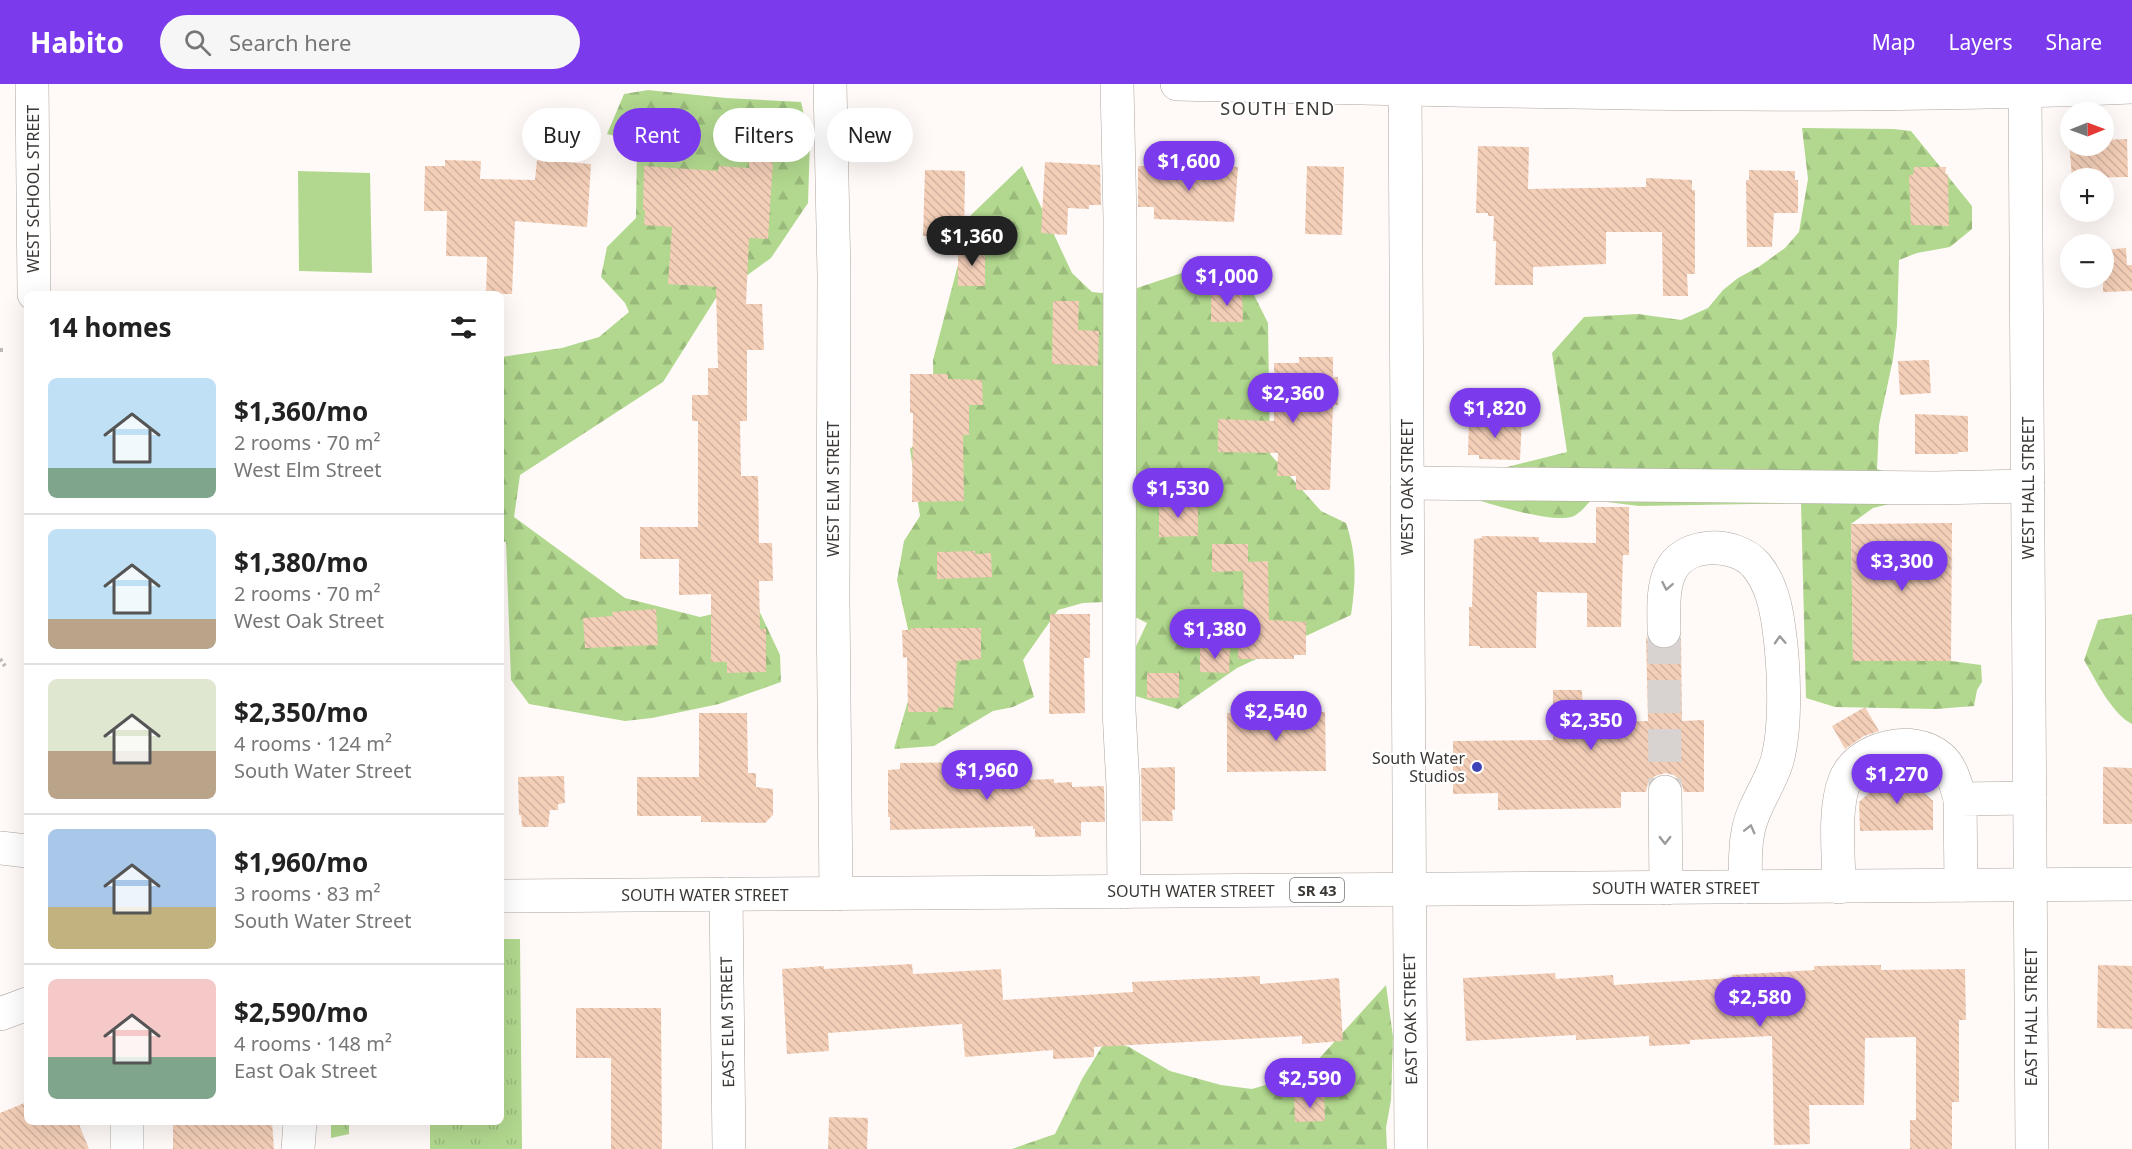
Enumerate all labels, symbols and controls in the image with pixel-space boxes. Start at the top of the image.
search box [160,15,580,69]
text: Habito [30,23,124,61]
icon: search [181,26,214,59]
text: Search here [229,27,351,57]
text: Map [1872,28,1916,56]
text: Layers [1949,28,2013,56]
text: Share [2046,28,2102,56]
district label: SOUTH END [1220,96,1336,120]
north arrow [2060,102,2114,156]
map controls [2060,102,2114,288]
street label: WEST SCHOOL STREET [22,105,44,273]
chip: Buy [522,108,601,162]
chip: Rent [613,108,701,162]
chip: Filters [713,108,815,162]
chip: New [827,108,913,162]
pin: $1,600 [1140,141,1238,192]
text: $1,600 [1158,147,1220,174]
button: + [2060,168,2114,222]
pin: $1,360 [923,216,1021,267]
text: $1,360 [941,222,1003,249]
button: − [2060,234,2114,288]
pin: $1,000 [1178,256,1276,307]
text: $1,000 [1196,262,1258,289]
text: 14 homes [48,309,172,345]
icon: filters [447,311,480,344]
pin: $2,360 [1244,373,1342,424]
text: $2,360 [1262,379,1324,406]
pin: $1,820 [1446,388,1544,439]
text: $1,360/mo [234,393,368,429]
text: $1,820 [1464,394,1526,421]
icon: home [96,402,168,474]
street label: WEST HALL STREET [2017,416,2039,559]
street label: WEST OAK STREET [1396,419,1418,555]
street label: WEST ELM STREET [822,421,844,557]
text: 2 rooms · 70 m² [234,429,381,456]
text: West Elm Street [234,456,382,483]
pin: $1,530 [1129,468,1227,519]
text: $1,530 [1147,474,1209,501]
pin: $3,300 [1853,541,1951,592]
text: $1,380/mo [234,544,368,580]
text: $3,300 [1871,547,1933,574]
icon: home [96,553,168,625]
text: 2 rooms · 70 m² [234,580,381,607]
one-way arrow [1661,581,1674,591]
text: West Oak Street [234,607,384,634]
pin: $1,380 [1166,609,1264,660]
text: $1,380 [1184,615,1246,642]
one-way arrow [1774,636,1787,645]
pin: $2,540 [1227,691,1325,742]
text: $2,350/mo [234,694,368,730]
text: $2,540 [1245,697,1307,724]
pin: $2,350 [1542,700,1640,751]
icon: home [96,703,168,775]
text: $2,350 [1560,706,1622,733]
text: 4 rooms · 124 m² [234,730,392,757]
place label: South Water Studios [1372,747,1465,787]
pin: $1,960 [938,750,1036,801]
pin: $1,270 [1848,754,1946,805]
text: $1,960 [956,756,1018,783]
text: South Water Street [234,757,411,784]
marker: South Water Studios [1470,760,1484,774]
text: $1,270 [1866,760,1928,787]
one-way arrow [1742,824,1755,834]
one-way arrow [1659,835,1671,844]
text: $1,960/mo [234,844,368,880]
icon: home [96,853,168,925]
street label: SOUTH WATER STREET [1592,877,1760,899]
road number: SR 43 [1290,878,1344,902]
text: 3 rooms · 83 m² [234,880,381,907]
street label: SOUTH WATER STREET [1107,880,1275,902]
street label: SOUTH WATER STREET [621,884,789,906]
text: South Water Street [234,907,411,934]
street label: EAST HALL STREET [2020,948,2042,1086]
street label: EAST OAK STREET [1398,953,1422,1085]
street label: EAST ELM STREET [715,956,739,1088]
pin: $2,580 [1711,977,1809,1028]
text: $2,580 [1729,983,1791,1010]
text: $2,590/mo [234,994,368,1030]
icon: home [96,1003,168,1075]
text: 4 rooms · 148 m² [234,1030,392,1057]
text: East Oak Street [234,1057,377,1084]
pin: $2,590 [1261,1058,1359,1109]
text: $2,590 [1279,1064,1341,1091]

